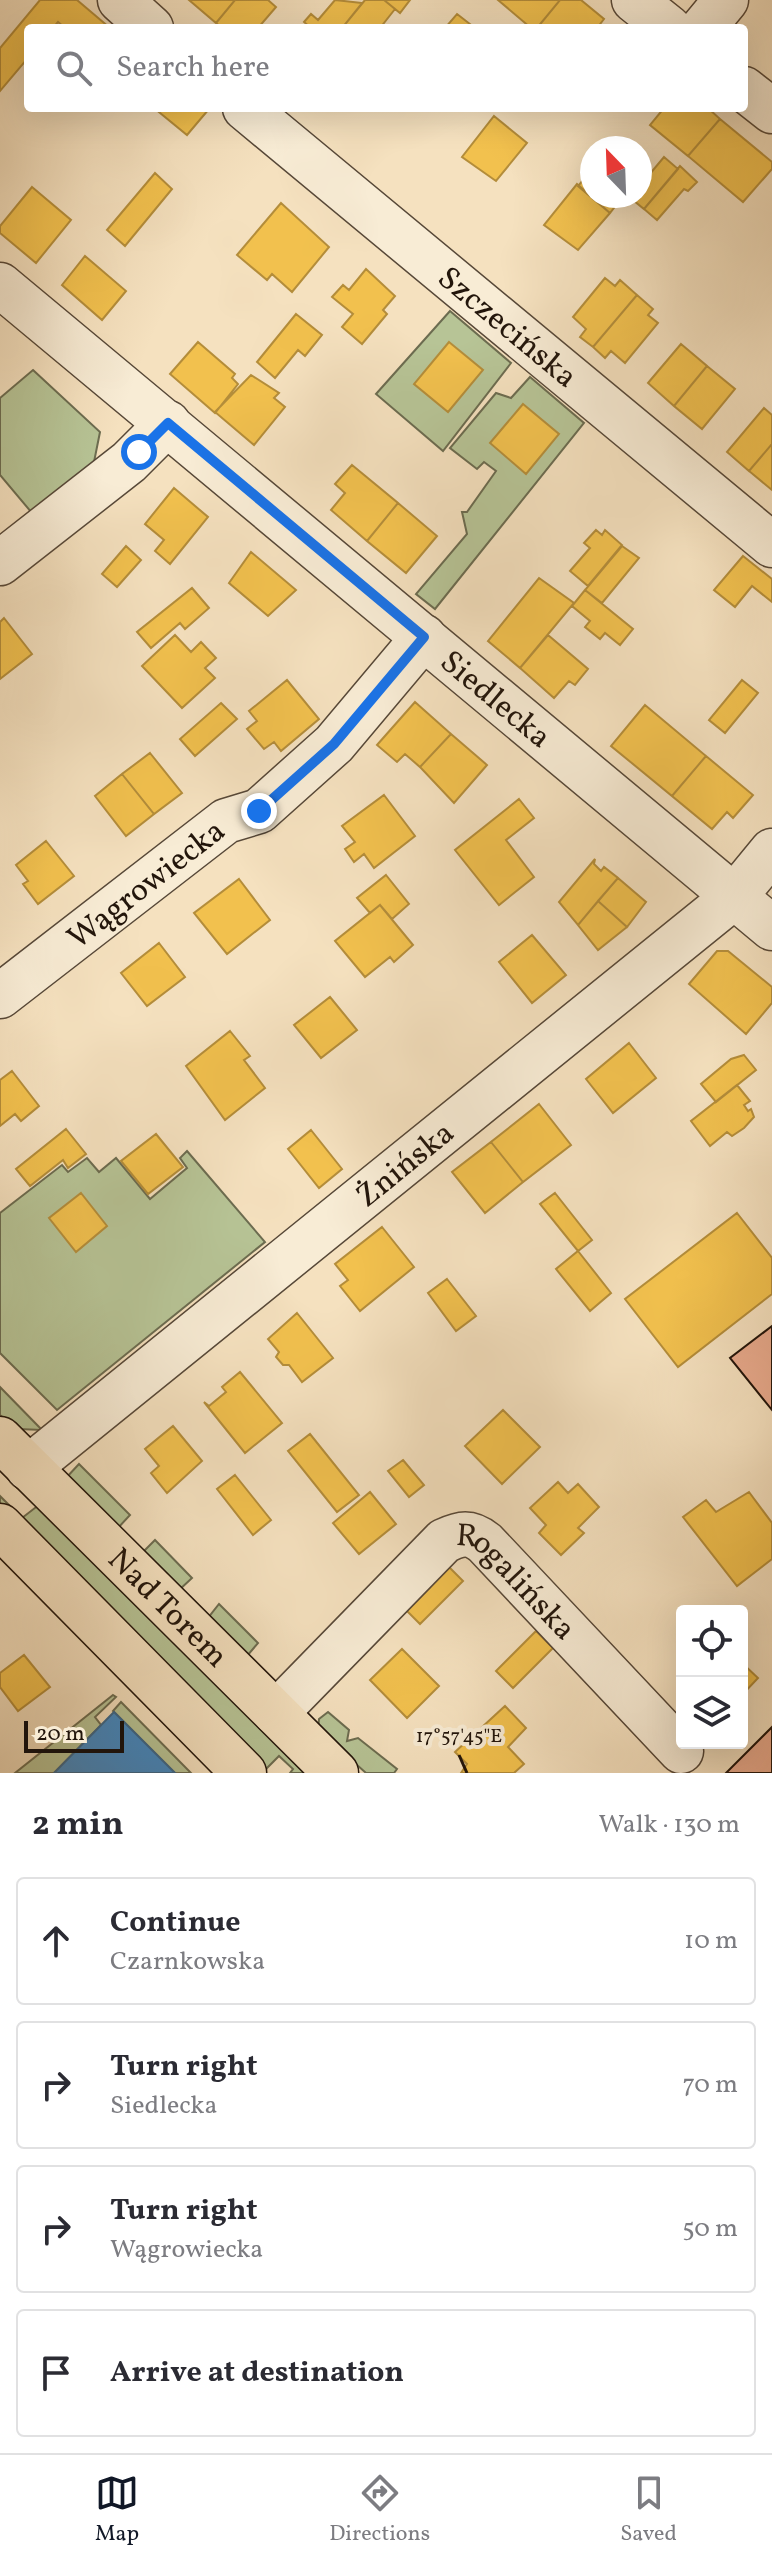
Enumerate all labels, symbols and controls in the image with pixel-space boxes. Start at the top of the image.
search box [24,24,748,112]
icon: search [52,46,96,90]
text: Search here [116,47,270,89]
north arrow [580,136,652,208]
street label: Szczecińska [427,258,586,400]
route start [121,434,157,470]
street label: Siedlecka [430,642,559,760]
route end [241,793,277,829]
street label: Wągrowiecka [59,811,235,961]
street label: Żnińska [348,1113,465,1219]
street label: Rogalińska [454,1515,585,1651]
street label: Nad Torem [97,1539,237,1679]
map controls [676,1605,748,1749]
button: locate [676,1605,748,1677]
button: layers [676,1677,748,1749]
scale bar [24,1717,124,1753]
text: 20 m [36,1719,85,1750]
text: 17°57'45"E [416,1723,502,1751]
text: 2 min [32,1802,124,1849]
text: Walk · 130 m [599,1807,740,1843]
text: Continue [110,1902,241,1944]
icon: ahead [34,1919,78,1963]
text: 10 m [684,1923,738,1959]
text: Czarnkowska [110,1944,265,1980]
text: Turn right [110,2046,258,2088]
icon: right [34,2063,78,2107]
text: 70 m [683,2067,738,2103]
text: Siedlecka [110,2088,217,2124]
text: Turn right [110,2190,258,2232]
icon: right [34,2207,78,2251]
text: 50 m [682,2211,738,2247]
text: Wągrowiecka [110,2232,263,2268]
icon: arrive [34,2351,78,2395]
text: Arrive at destination [110,2352,404,2394]
tab: Map [95,2471,139,2550]
tab: Directions [329,2471,430,2550]
tab: Saved [620,2471,677,2550]

